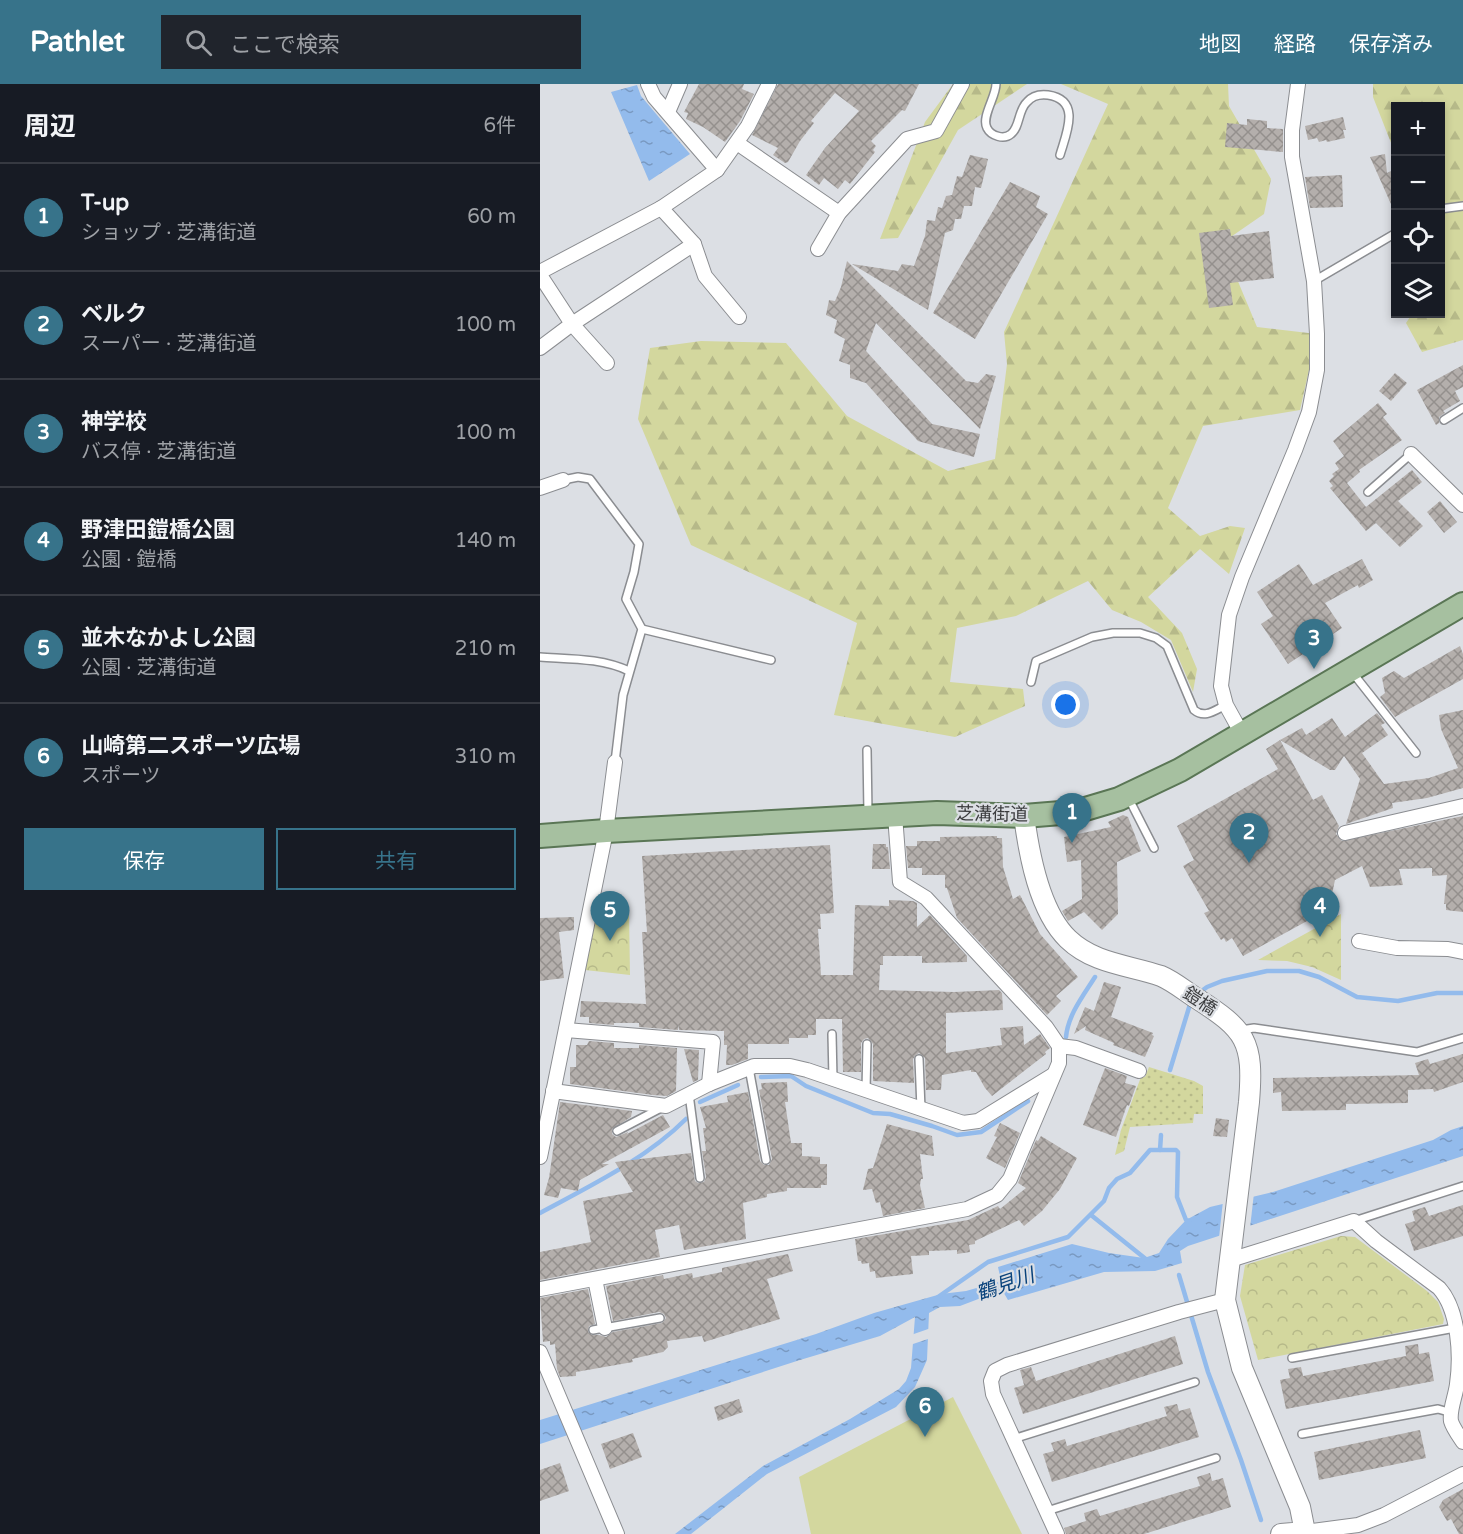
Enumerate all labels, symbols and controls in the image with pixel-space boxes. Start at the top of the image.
search box [161,15,581,69]
text: Pathlet [30,25,125,59]
icon: search [182,26,215,59]
text: ここで検索 [230,32,340,58]
text: 地図 [1199,32,1241,57]
text: 経路 [1274,32,1316,57]
text: 保存済み [1349,32,1433,57]
map controls [1391,102,1445,318]
button: + [1391,102,1445,156]
text: 周辺 [24,111,76,142]
text: 6件 [483,114,516,138]
button: − [1391,156,1445,210]
text: T-up [81,190,129,216]
text: 1 [37,205,50,229]
text: 60 m [467,205,516,229]
button: locate [1391,210,1445,264]
text: ショップ · 芝溝街道 [81,221,257,245]
button: layers [1391,264,1445,318]
text: ベルク [81,301,147,327]
text: 2 [37,313,50,337]
text: 100 m [455,313,516,337]
text: スーパー · 芝溝街道 [81,332,256,356]
text: 神学校 [81,409,147,435]
text: 3 [37,421,50,445]
text: 100 m [455,421,516,445]
text: バス停 · 芝溝街道 [81,440,237,464]
text: 野津田鎧橋公園 [81,517,235,543]
text: 4 [37,529,50,553]
text: 140 m [455,529,516,553]
text: 公園 · 鎧橋 [81,548,177,572]
pin: 3 [1294,620,1334,669]
text: 並木なかよし公園 [81,625,256,651]
text: 5 [37,637,50,661]
text: 210 m [455,637,516,661]
text: 公園 · 芝溝街道 [81,656,217,680]
your location [1051,690,1080,719]
text: 山崎第二スポーツ広場 [81,733,301,759]
text: 6 [37,745,50,769]
text: 310 m [455,745,516,769]
text: スポーツ [81,764,161,788]
pin: 1 [1052,794,1092,843]
street label: 芝溝街道 [956,802,1028,826]
pin: 2 [1230,814,1268,863]
button: 保存 [24,828,264,890]
button: 共有 [276,828,516,890]
pin: 4 [1300,888,1340,937]
pin: 5 [590,892,630,941]
street label: 鎧橋 [1179,982,1221,1020]
water label: 鶴見川 [973,1263,1039,1306]
pin: 6 [906,1388,944,1437]

